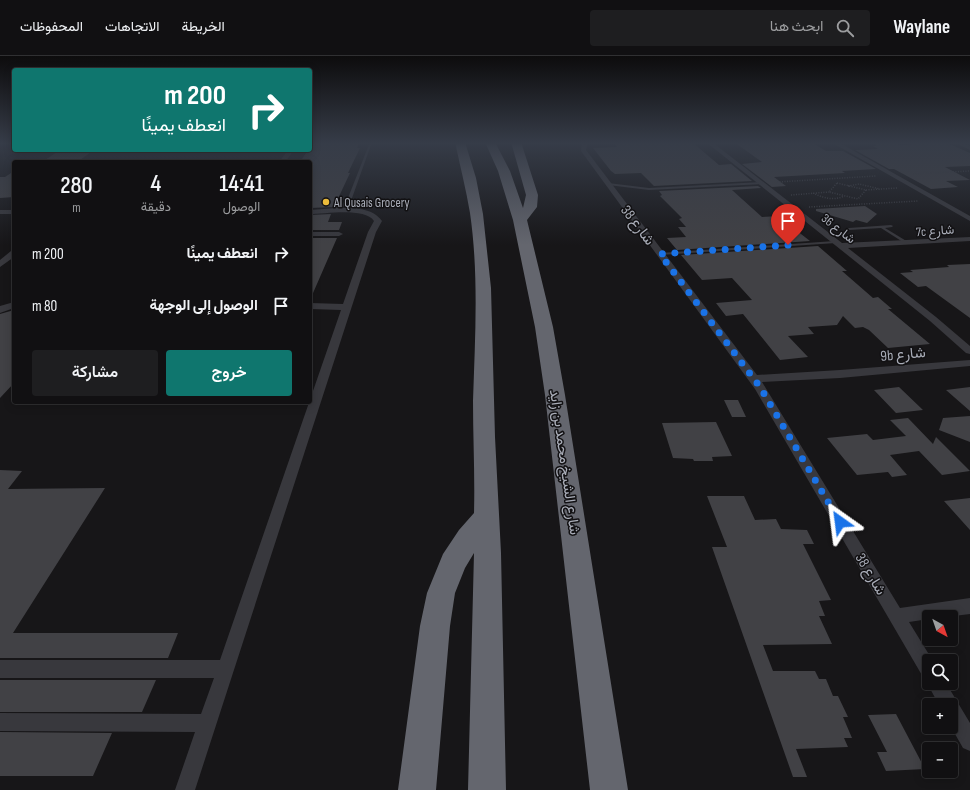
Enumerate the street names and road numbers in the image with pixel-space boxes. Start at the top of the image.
street label: شارع 38 [616,201,659,250]
street label: شارع 36 [817,210,859,248]
street label: 7c شارع [915,222,955,241]
street label: 9b شارع [880,343,927,367]
street label: شارع الشيخ محمد بن زايد [544,388,584,536]
street label: شارع 38 [850,550,890,599]

